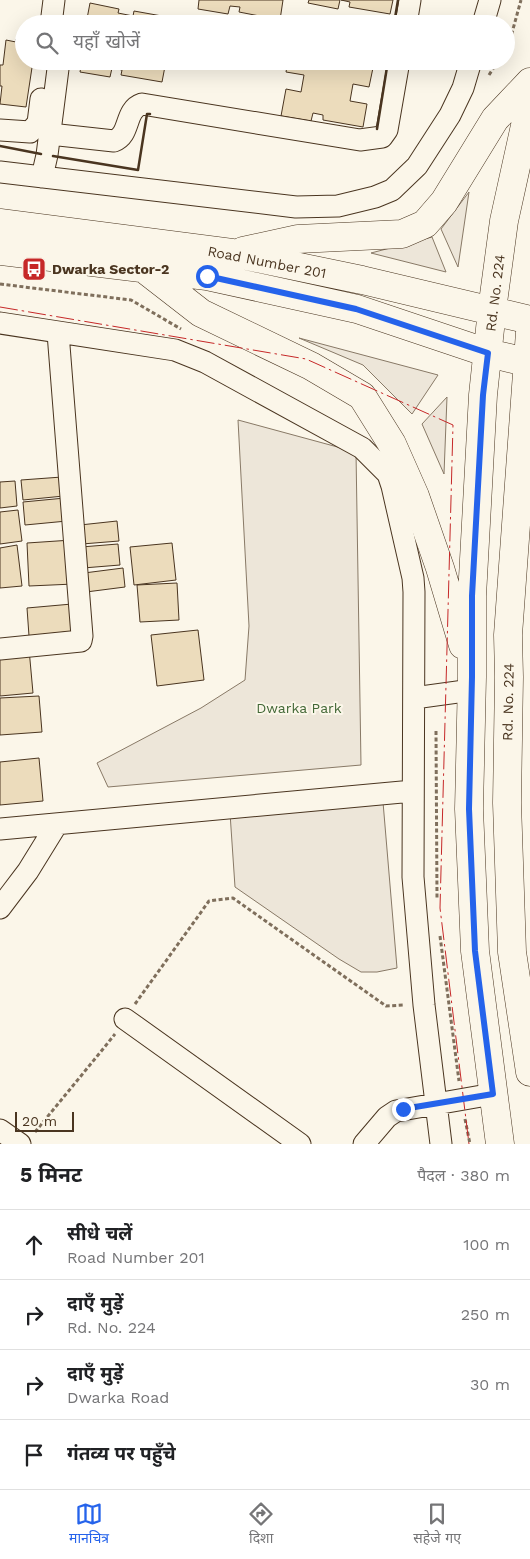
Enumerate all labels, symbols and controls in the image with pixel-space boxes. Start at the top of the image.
search box [15,15,515,70]
icon: search [33,29,61,57]
text: यहाँ खोजें [73,30,140,53]
street label: Road Number 201 [206,243,328,281]
street label: Rd. No. 224 [482,254,508,332]
bus stop icon: Dwarka Sector-2 [21,256,47,282]
place label: Dwarka Sector-2 [52,261,169,277]
route start [196,265,219,288]
street label: Rd. No. 224 [499,663,517,741]
park label: Dwarka Park [256,700,342,716]
route end [392,1098,415,1121]
scale bar [15,1109,74,1132]
text: 20 m [22,1113,57,1129]
text: 5 मिनट [20,1162,82,1187]
text: पैदल · 380 m [417,1166,510,1185]
text: सीधे चलें [67,1222,132,1245]
icon: ahead [20,1231,48,1259]
text: 100 m [463,1235,510,1254]
text: Road Number 201 [67,1248,205,1267]
text: दाएँ मुड़ें [67,1292,123,1315]
icon: right [20,1301,48,1329]
text: 250 m [461,1305,510,1324]
text: Rd. No. 224 [67,1318,156,1337]
text: दाएँ मुड़ें [67,1362,123,1385]
icon: right [20,1371,48,1399]
text: 30 m [470,1375,510,1394]
text: Dwarka Road [67,1388,169,1407]
icon: arrive [20,1441,48,1469]
text: गंतव्य पर पहुँचे [67,1442,176,1465]
tab: मानचित्र [69,1500,109,1549]
tab: दिशा [247,1500,275,1549]
tab: सहेजे गए [413,1500,461,1549]

